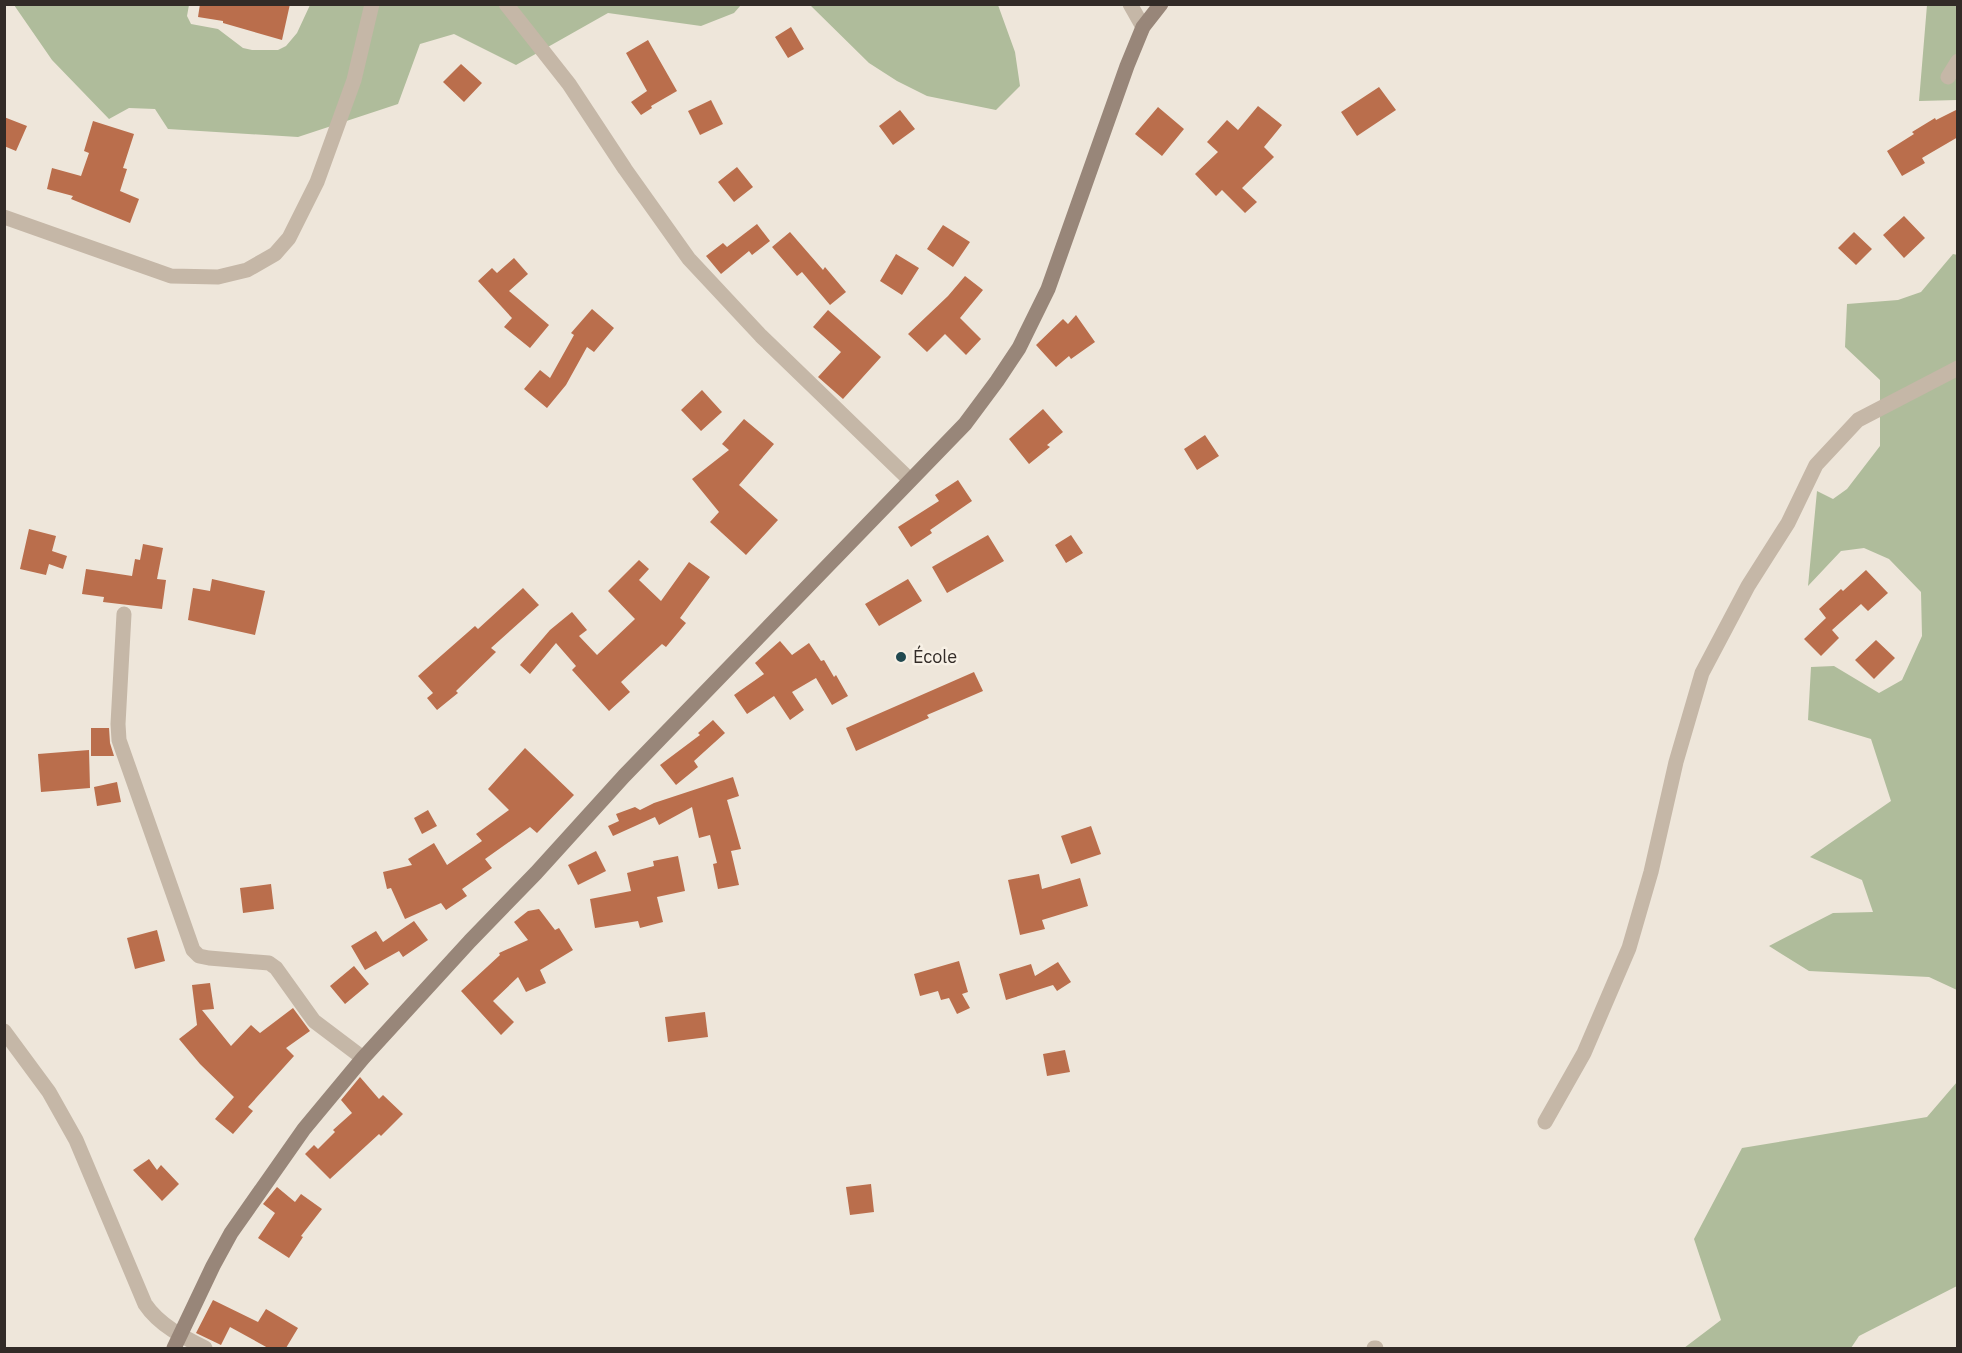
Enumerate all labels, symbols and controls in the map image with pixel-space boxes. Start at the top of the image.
place label: École [913,645,957,668]
marker: École [894,650,908,664]

